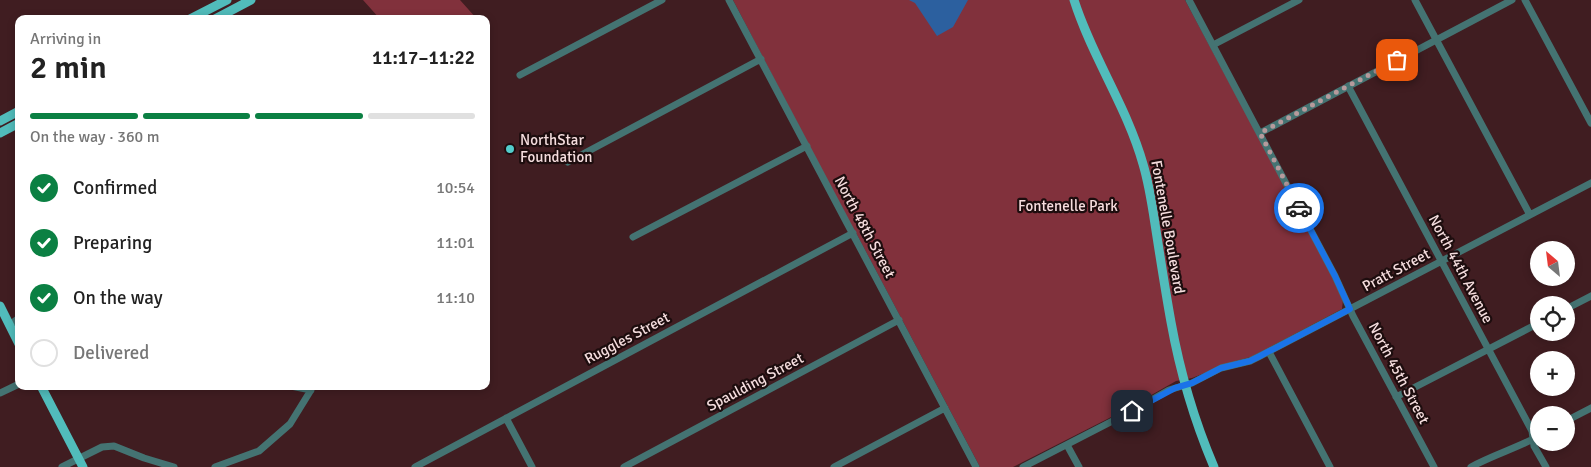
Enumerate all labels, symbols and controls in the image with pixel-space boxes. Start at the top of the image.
text: Arriving in [30,29,101,49]
pin [1376,39,1418,81]
text: 11:17–11:22 [372,46,475,70]
icon: bag [1383,46,1411,74]
text: 2 min [30,48,107,87]
text: On the way · 360 m [30,127,160,147]
place label: NorthStar Foundation [520,131,592,166]
marker: NorthStar Foundation [504,143,516,155]
street label: Fontenelle Boulevard [1147,159,1189,295]
street label: North 48th Street [831,173,899,281]
icon: check [30,174,58,202]
text: Confirmed [73,176,157,200]
text: 10:54 [436,178,475,198]
courier [1274,183,1324,233]
icon: car [1285,194,1313,222]
park label: Fontenelle Park [1018,197,1118,215]
street label: North 44th Avenue [1425,212,1497,326]
icon: check [30,229,58,257]
text: Preparing [73,231,152,255]
text: 11:01 [436,233,475,253]
north arrow [1530,241,1575,286]
map controls [1530,241,1575,451]
street label: Pratt Street [1359,245,1433,295]
icon: check [30,284,58,312]
text: On the way [73,286,163,310]
text: 11:10 [436,288,475,308]
button: locate [1530,296,1575,341]
street label: Ruggles Street [582,308,672,368]
street label: North 45th Street [1365,319,1433,427]
text: Delivered [73,341,149,365]
street label: Spaulding Street [704,349,806,415]
button: + [1530,351,1575,396]
pin [1111,390,1153,432]
icon: home [1118,397,1146,425]
button: − [1530,406,1575,451]

